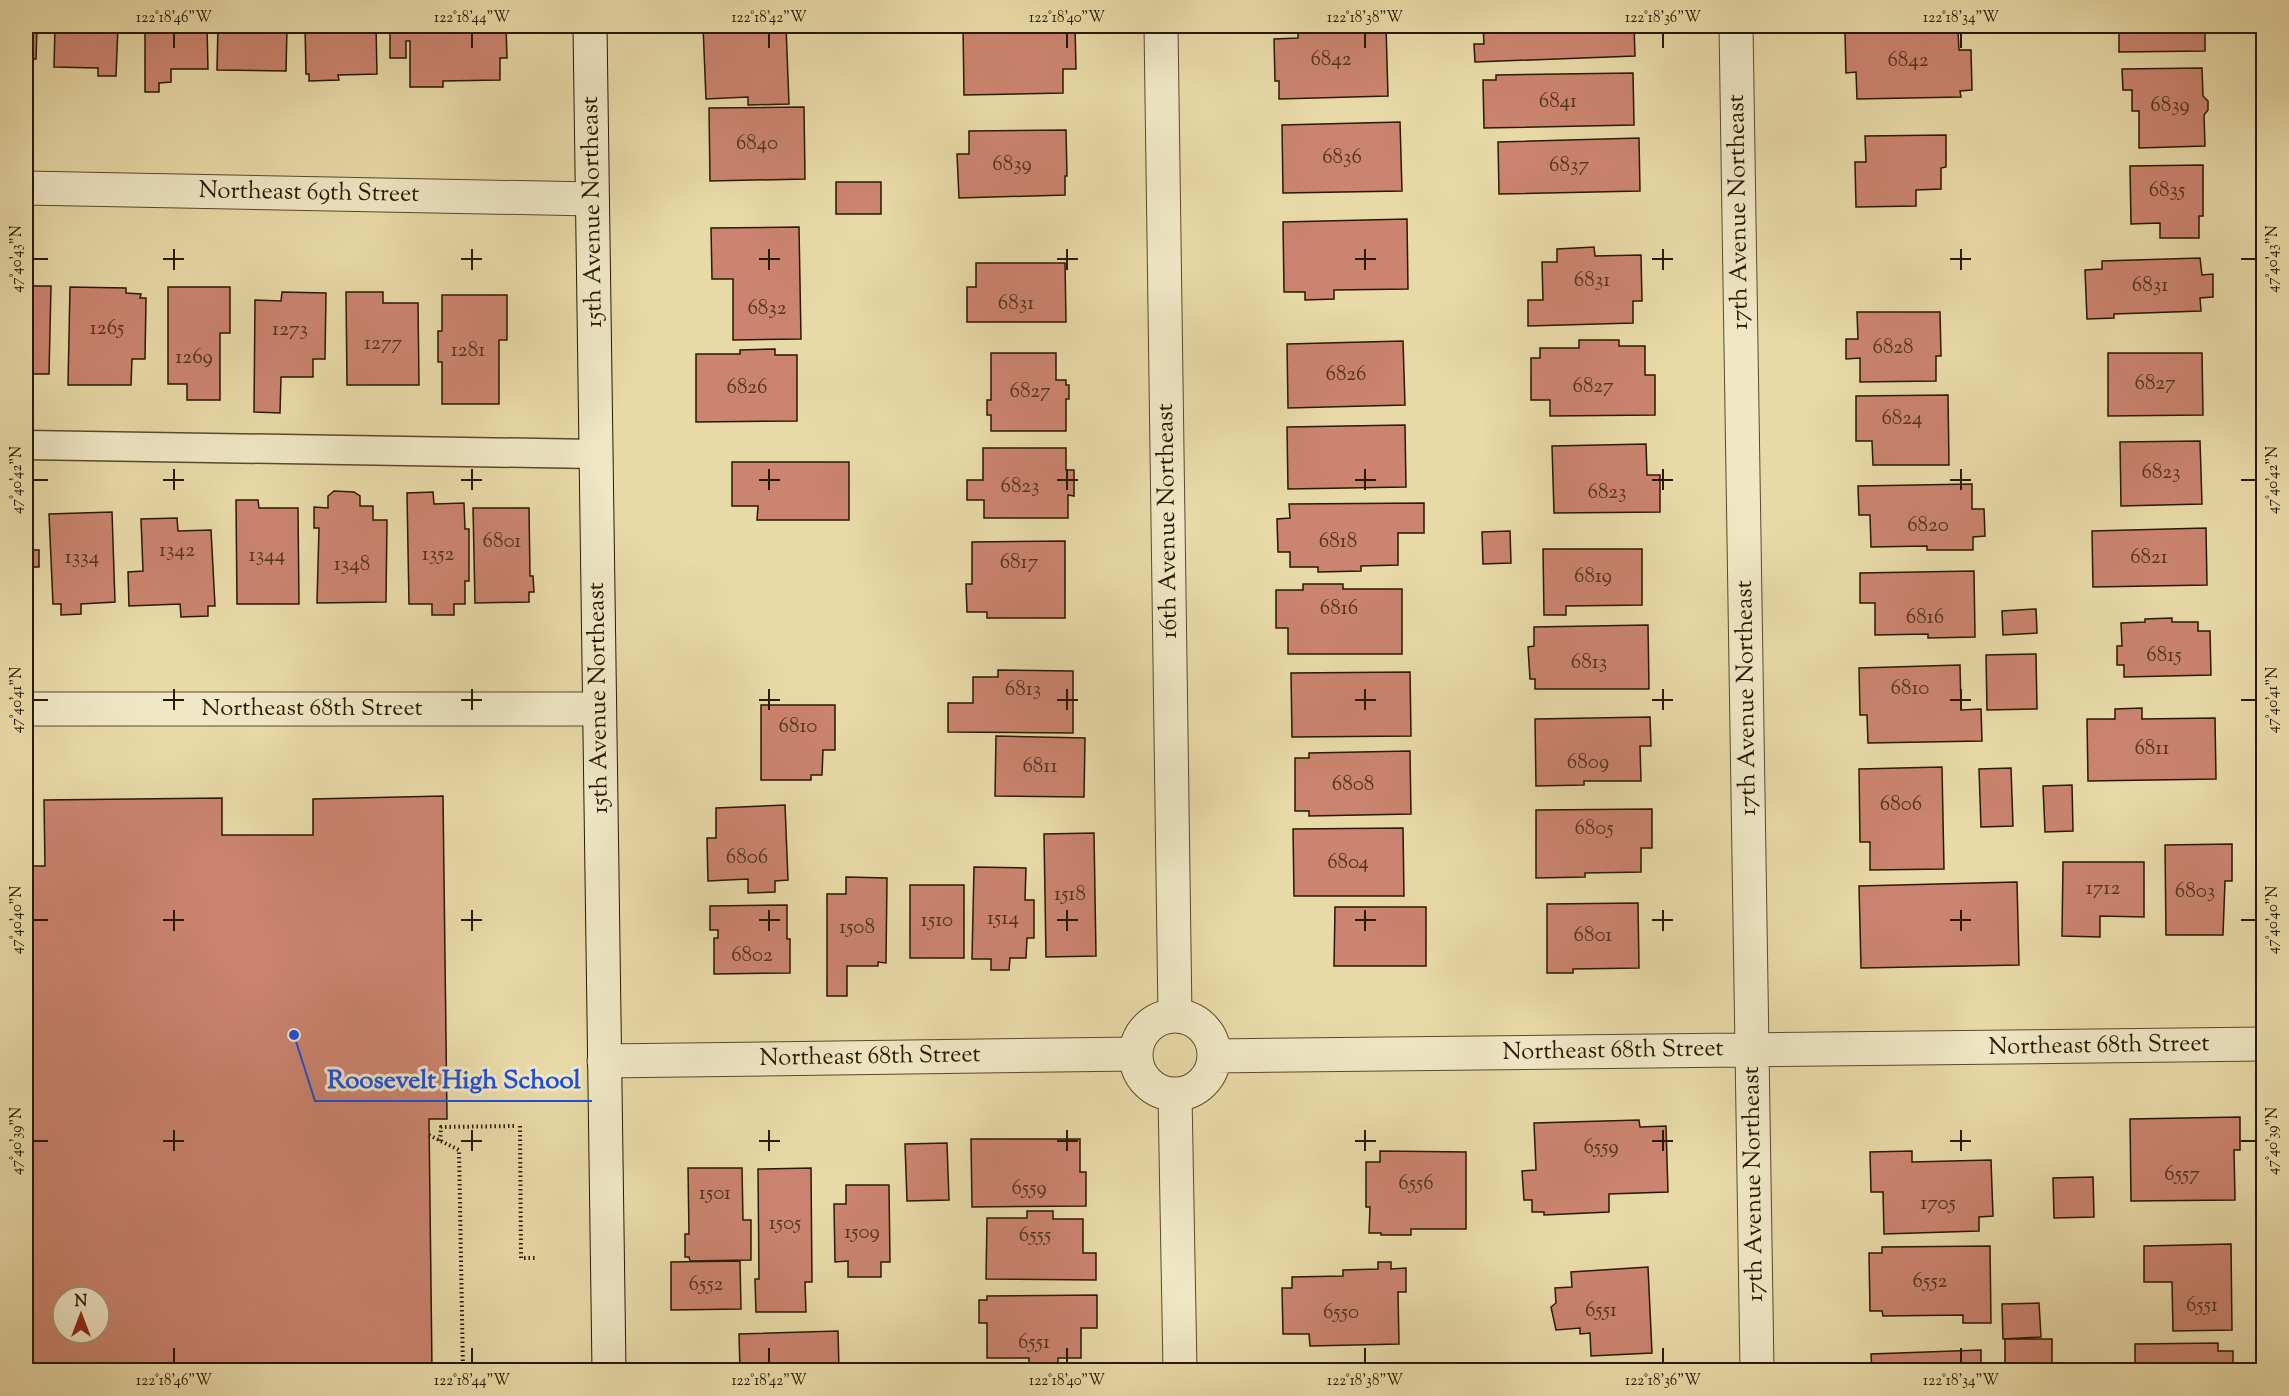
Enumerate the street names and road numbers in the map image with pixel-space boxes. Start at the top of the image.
street label: 17th Avenue Northeast [1720,94,1758,330]
street label: 15th Avenue Northeast [574,96,612,328]
street label: Northeast 69th Street [198,174,420,212]
street label: 16th Avenue Northeast [1149,403,1187,639]
street label: 17th Avenue Northeast [1728,580,1766,816]
street label: 15th Avenue Northeast [580,582,618,814]
street label: Northeast 68th Street [201,692,423,726]
street label: Northeast 68th Street [1988,1027,2210,1065]
street label: Northeast 68th Street [1502,1032,1724,1070]
street label: Northeast 68th Street [759,1038,981,1076]
street label: 17th Avenue Northeast [1735,1066,1773,1302]

